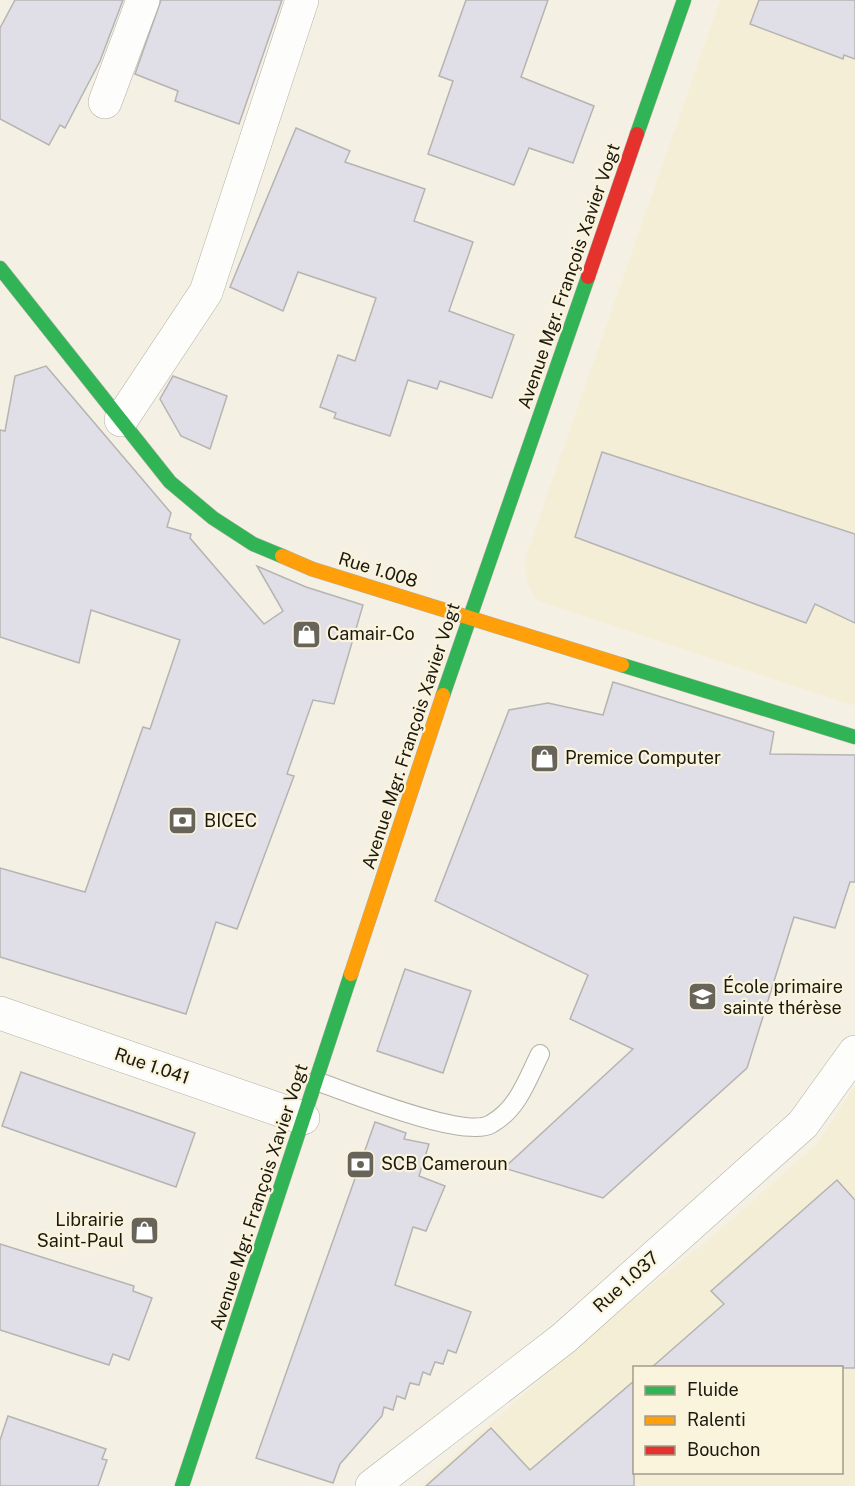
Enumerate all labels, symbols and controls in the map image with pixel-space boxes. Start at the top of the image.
street label: Avenue Mgr. François Xavier Vogt [513,140,624,411]
street label: Rue 1.008 [336,548,420,592]
street label: Avenue Mgr. François Xavier Vogt [357,600,464,872]
shop icon: Camair-Co [290,618,322,650]
place label: Camair-Co [327,623,415,644]
shop icon: Premice Computer [528,742,560,774]
place label: Premice Computer [565,747,721,768]
bank icon: BICEC [167,805,199,837]
place label: BICEC [204,810,257,831]
place label: École primaire sainte thérèse [723,975,843,1018]
school or university icon: École primaire sainte thérèse [686,981,718,1013]
street label: Rue 1.041 [112,1043,192,1088]
street label: Avenue Mgr. François Xavier Vogt [205,1061,312,1333]
bank icon: SCB Cameroun [344,1148,376,1180]
place label: SCB Cameroun [381,1153,508,1174]
place label: Librairie Saint-Paul [37,1209,124,1251]
shop icon: Librairie Saint-Paul [129,1214,161,1246]
street label: Rue 1.037 [589,1247,663,1317]
legend [633,1366,843,1474]
text: Fluide [687,1379,739,1400]
text: Ralenti [687,1409,746,1430]
text: Bouchon [687,1439,760,1460]

